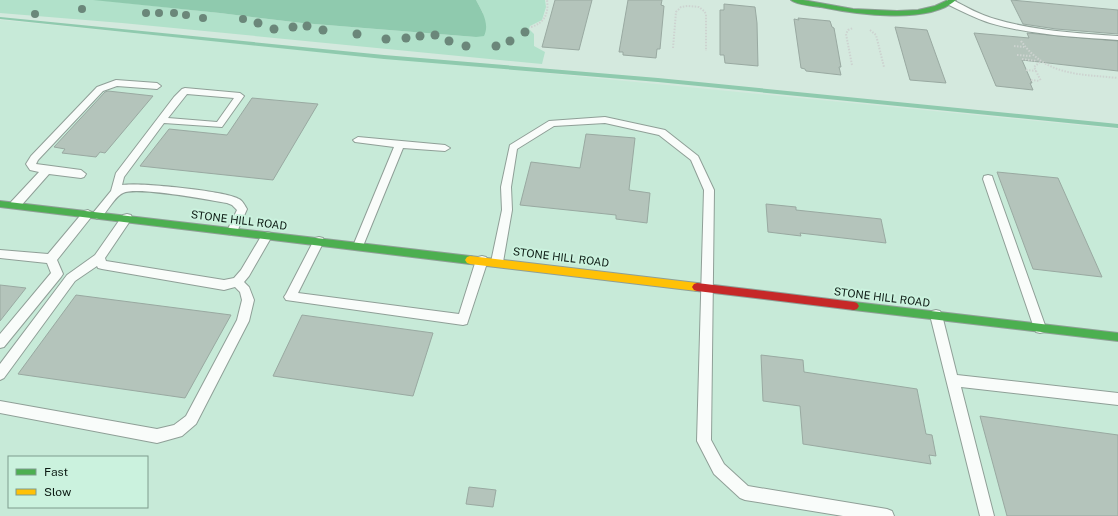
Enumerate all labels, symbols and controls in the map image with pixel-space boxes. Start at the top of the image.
street label: STONE HILL ROAD [190,208,288,232]
street label: STONE HILL ROAD [512,245,610,269]
street label: STONE HILL ROAD [833,285,931,309]
legend [8,456,148,508]
text: Fast [44,465,69,479]
text: Slow [44,485,72,499]

